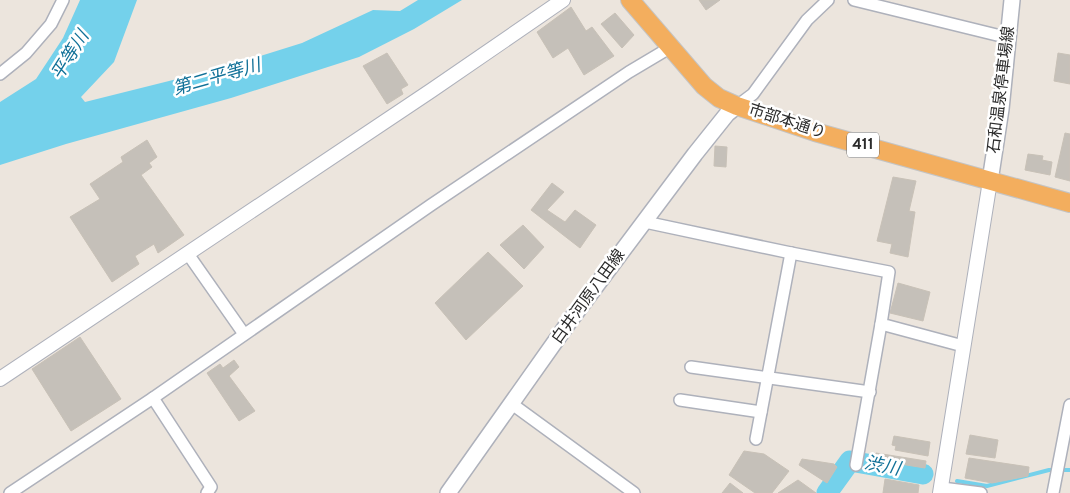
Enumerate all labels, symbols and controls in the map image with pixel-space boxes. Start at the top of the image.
water label: 平等川 [47,25,96,85]
street label: 石和温泉停車場線 [984,25,1020,155]
water label: 第二平等川 [171,54,265,101]
street label: 市部本通り [746,100,828,144]
road number: 411 [847,132,879,158]
street label: 白井河原八田線 [548,246,630,348]
water label: 渋川 [862,452,904,482]

